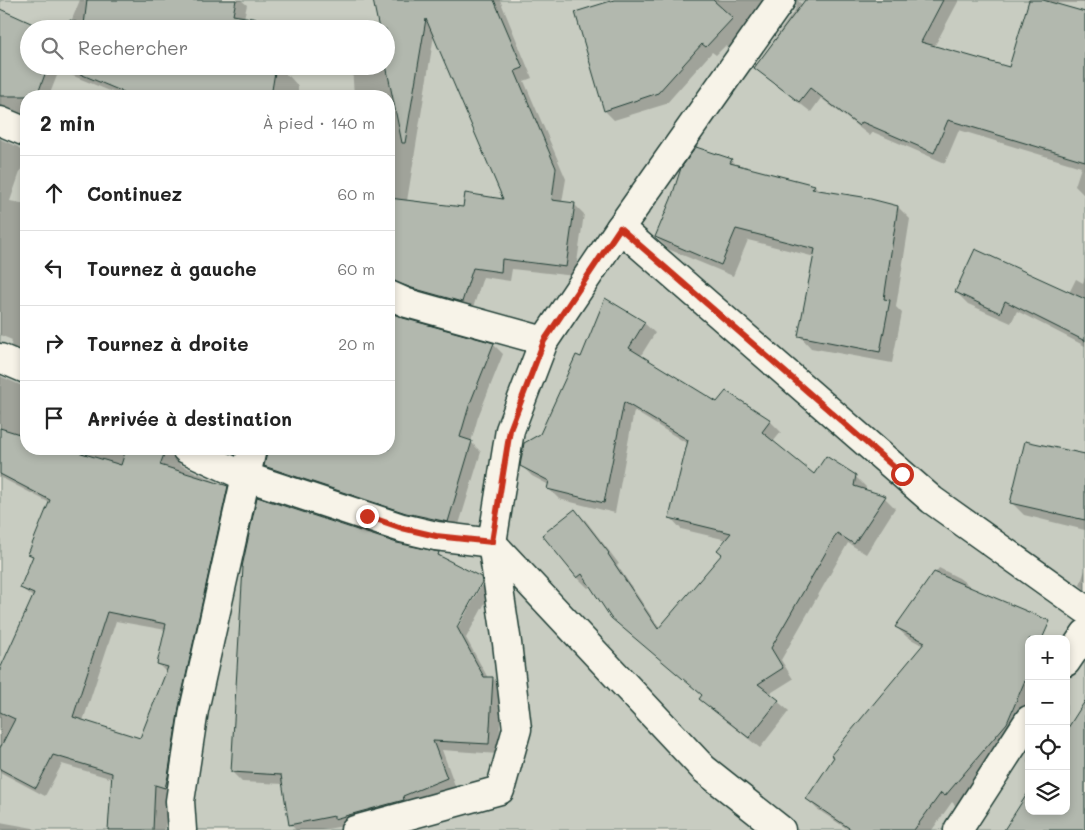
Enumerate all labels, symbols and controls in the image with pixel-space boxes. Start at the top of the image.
search box [20,20,395,75]
icon: search [38,34,66,62]
text: Rechercher [78,35,188,60]
text: 2 min [40,109,95,136]
text: À pied · 140 m [262,112,375,133]
icon: ahead [40,179,68,207]
text: Continuez [87,181,182,206]
text: 60 m [338,183,375,204]
icon: left [40,254,68,282]
text: Tournez à gauche [87,256,256,281]
text: 60 m [338,258,375,279]
icon: right [40,329,68,357]
text: Tournez à droite [87,331,249,356]
text: 20 m [338,333,375,354]
icon: arrive [40,404,68,432]
text: Arrivée à destination [87,406,292,431]
route start [891,463,914,486]
route end [356,505,379,528]
map controls [1025,635,1070,815]
button: + [1025,635,1070,680]
button: − [1025,680,1070,725]
button: locate [1025,725,1070,770]
button: layers [1025,770,1070,815]

